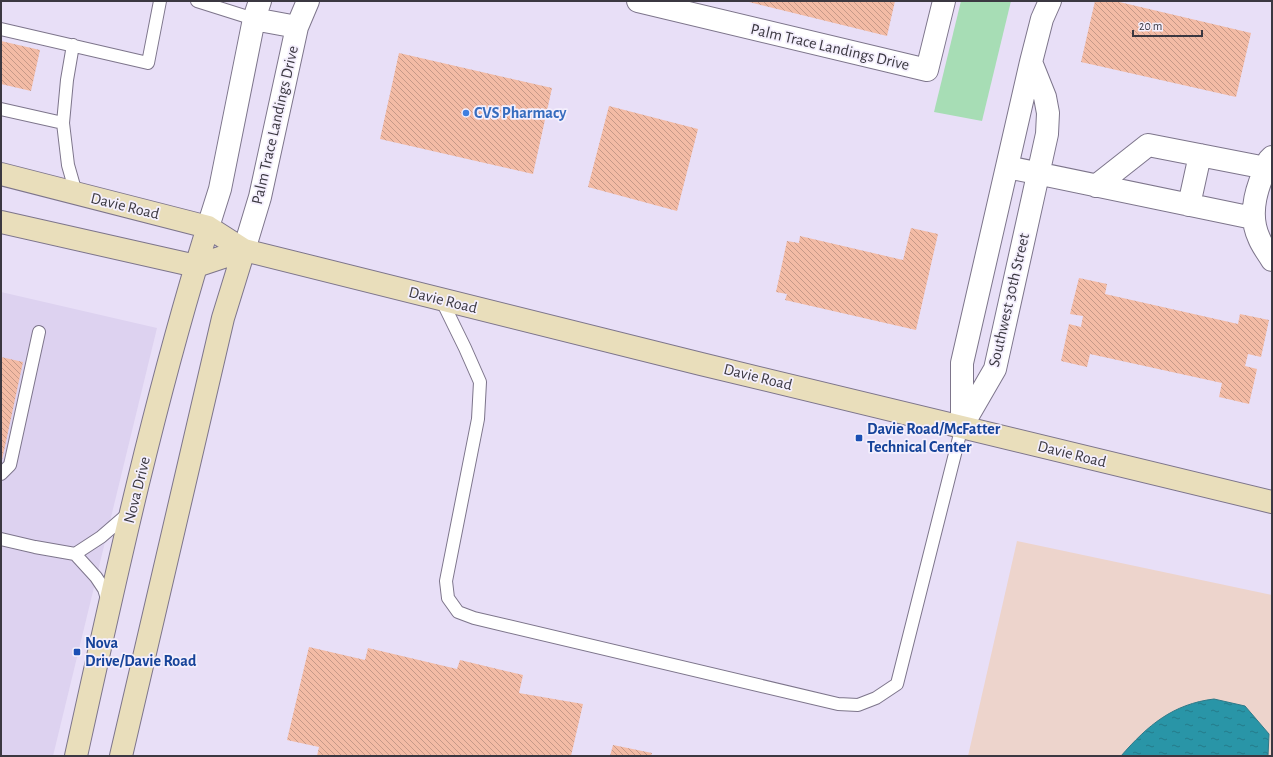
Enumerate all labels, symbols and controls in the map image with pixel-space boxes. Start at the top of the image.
scale bar [1133,12,1202,38]
text: 20 m [1139,20,1162,32]
street label: Palm Trace Landings Drive [749,21,911,73]
street label: Palm Trace Landings Drive [249,44,301,206]
place label: CVS Pharmacy [474,105,567,122]
marker: CVS Pharmacy [461,108,471,118]
street label: Davie Road [89,190,161,222]
street label: Southwest 30th Street [986,232,1032,368]
street label: Davie Road [407,284,479,316]
street label: Davie Road [722,361,794,393]
place label: Davie Road/McFatter Technical Center [867,421,1001,455]
marker: Davie Road/McFatter Technical Center [854,433,864,443]
street label: Davie Road [1036,438,1108,470]
street label: Nova Drive [121,455,153,525]
place label: Nova Drive/Davie Road [85,635,197,669]
marker: Nova Drive/Davie Road [72,647,82,657]

